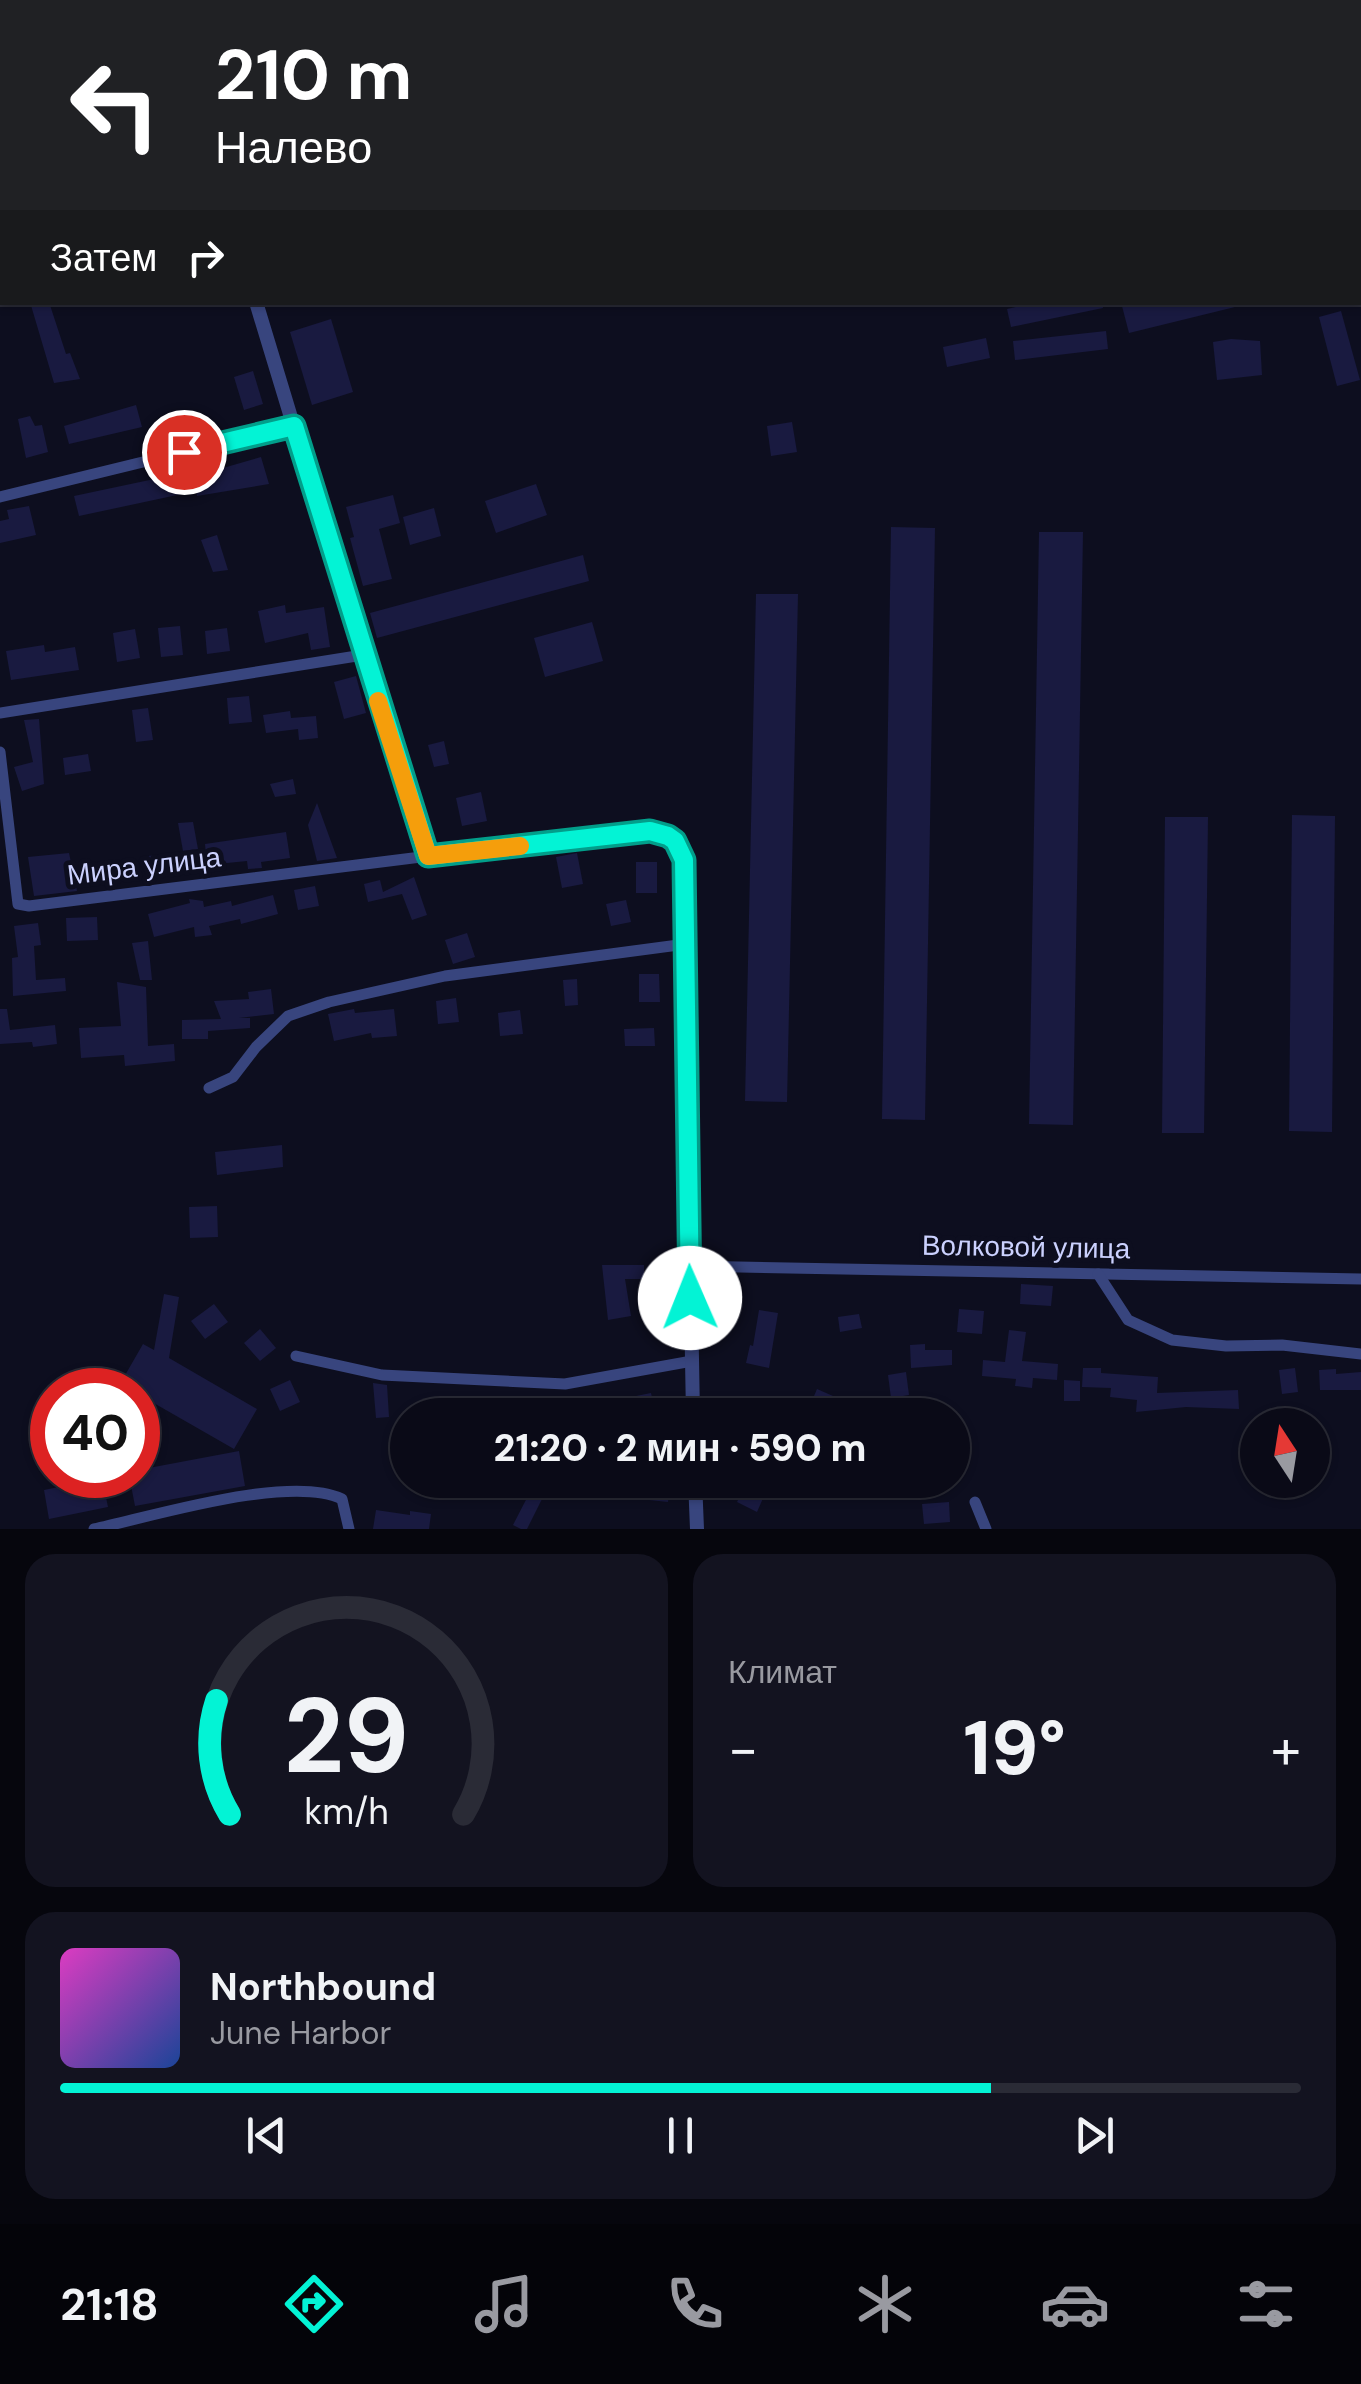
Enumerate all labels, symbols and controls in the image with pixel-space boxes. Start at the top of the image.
text: 210 m [215,30,412,121]
icon: left [50,40,180,170]
text: Налево [215,118,372,177]
icon: right [178,230,233,285]
text: Затем [50,233,158,283]
pin [142,410,227,495]
icon: arrive [157,425,212,480]
street label: Мира улица [65,838,223,894]
street label: Волковой улица [922,1227,1131,1267]
position arrow [638,1246,742,1350]
speed limit sign: 40 [30,1368,160,1498]
north arrow [1240,1408,1330,1498]
map controls [1240,1408,1330,1498]
text: 21:20 · 2 мин · 590 m [493,1423,867,1473]
text: Климат [728,1651,837,1693]
text: 29 [284,1669,409,1804]
text: 19° [963,1700,1066,1797]
text: − [728,1713,758,1785]
text: + [1271,1713,1301,1785]
text: km/h [304,1789,389,1835]
text: Northbound [210,1962,436,2012]
text: June Harbor [210,2012,391,2054]
icon: previous [239,2108,294,2163]
icon: pause [653,2108,708,2163]
icon: next [1067,2108,1122,2163]
icon: directions [279,2269,349,2339]
icon: music [469,2269,539,2339]
icon: phone [660,2269,730,2339]
icon: climate [850,2269,920,2339]
icon: car [1040,2269,1110,2339]
icon: filters [1231,2269,1301,2339]
text: 21:18 [60,2275,159,2334]

